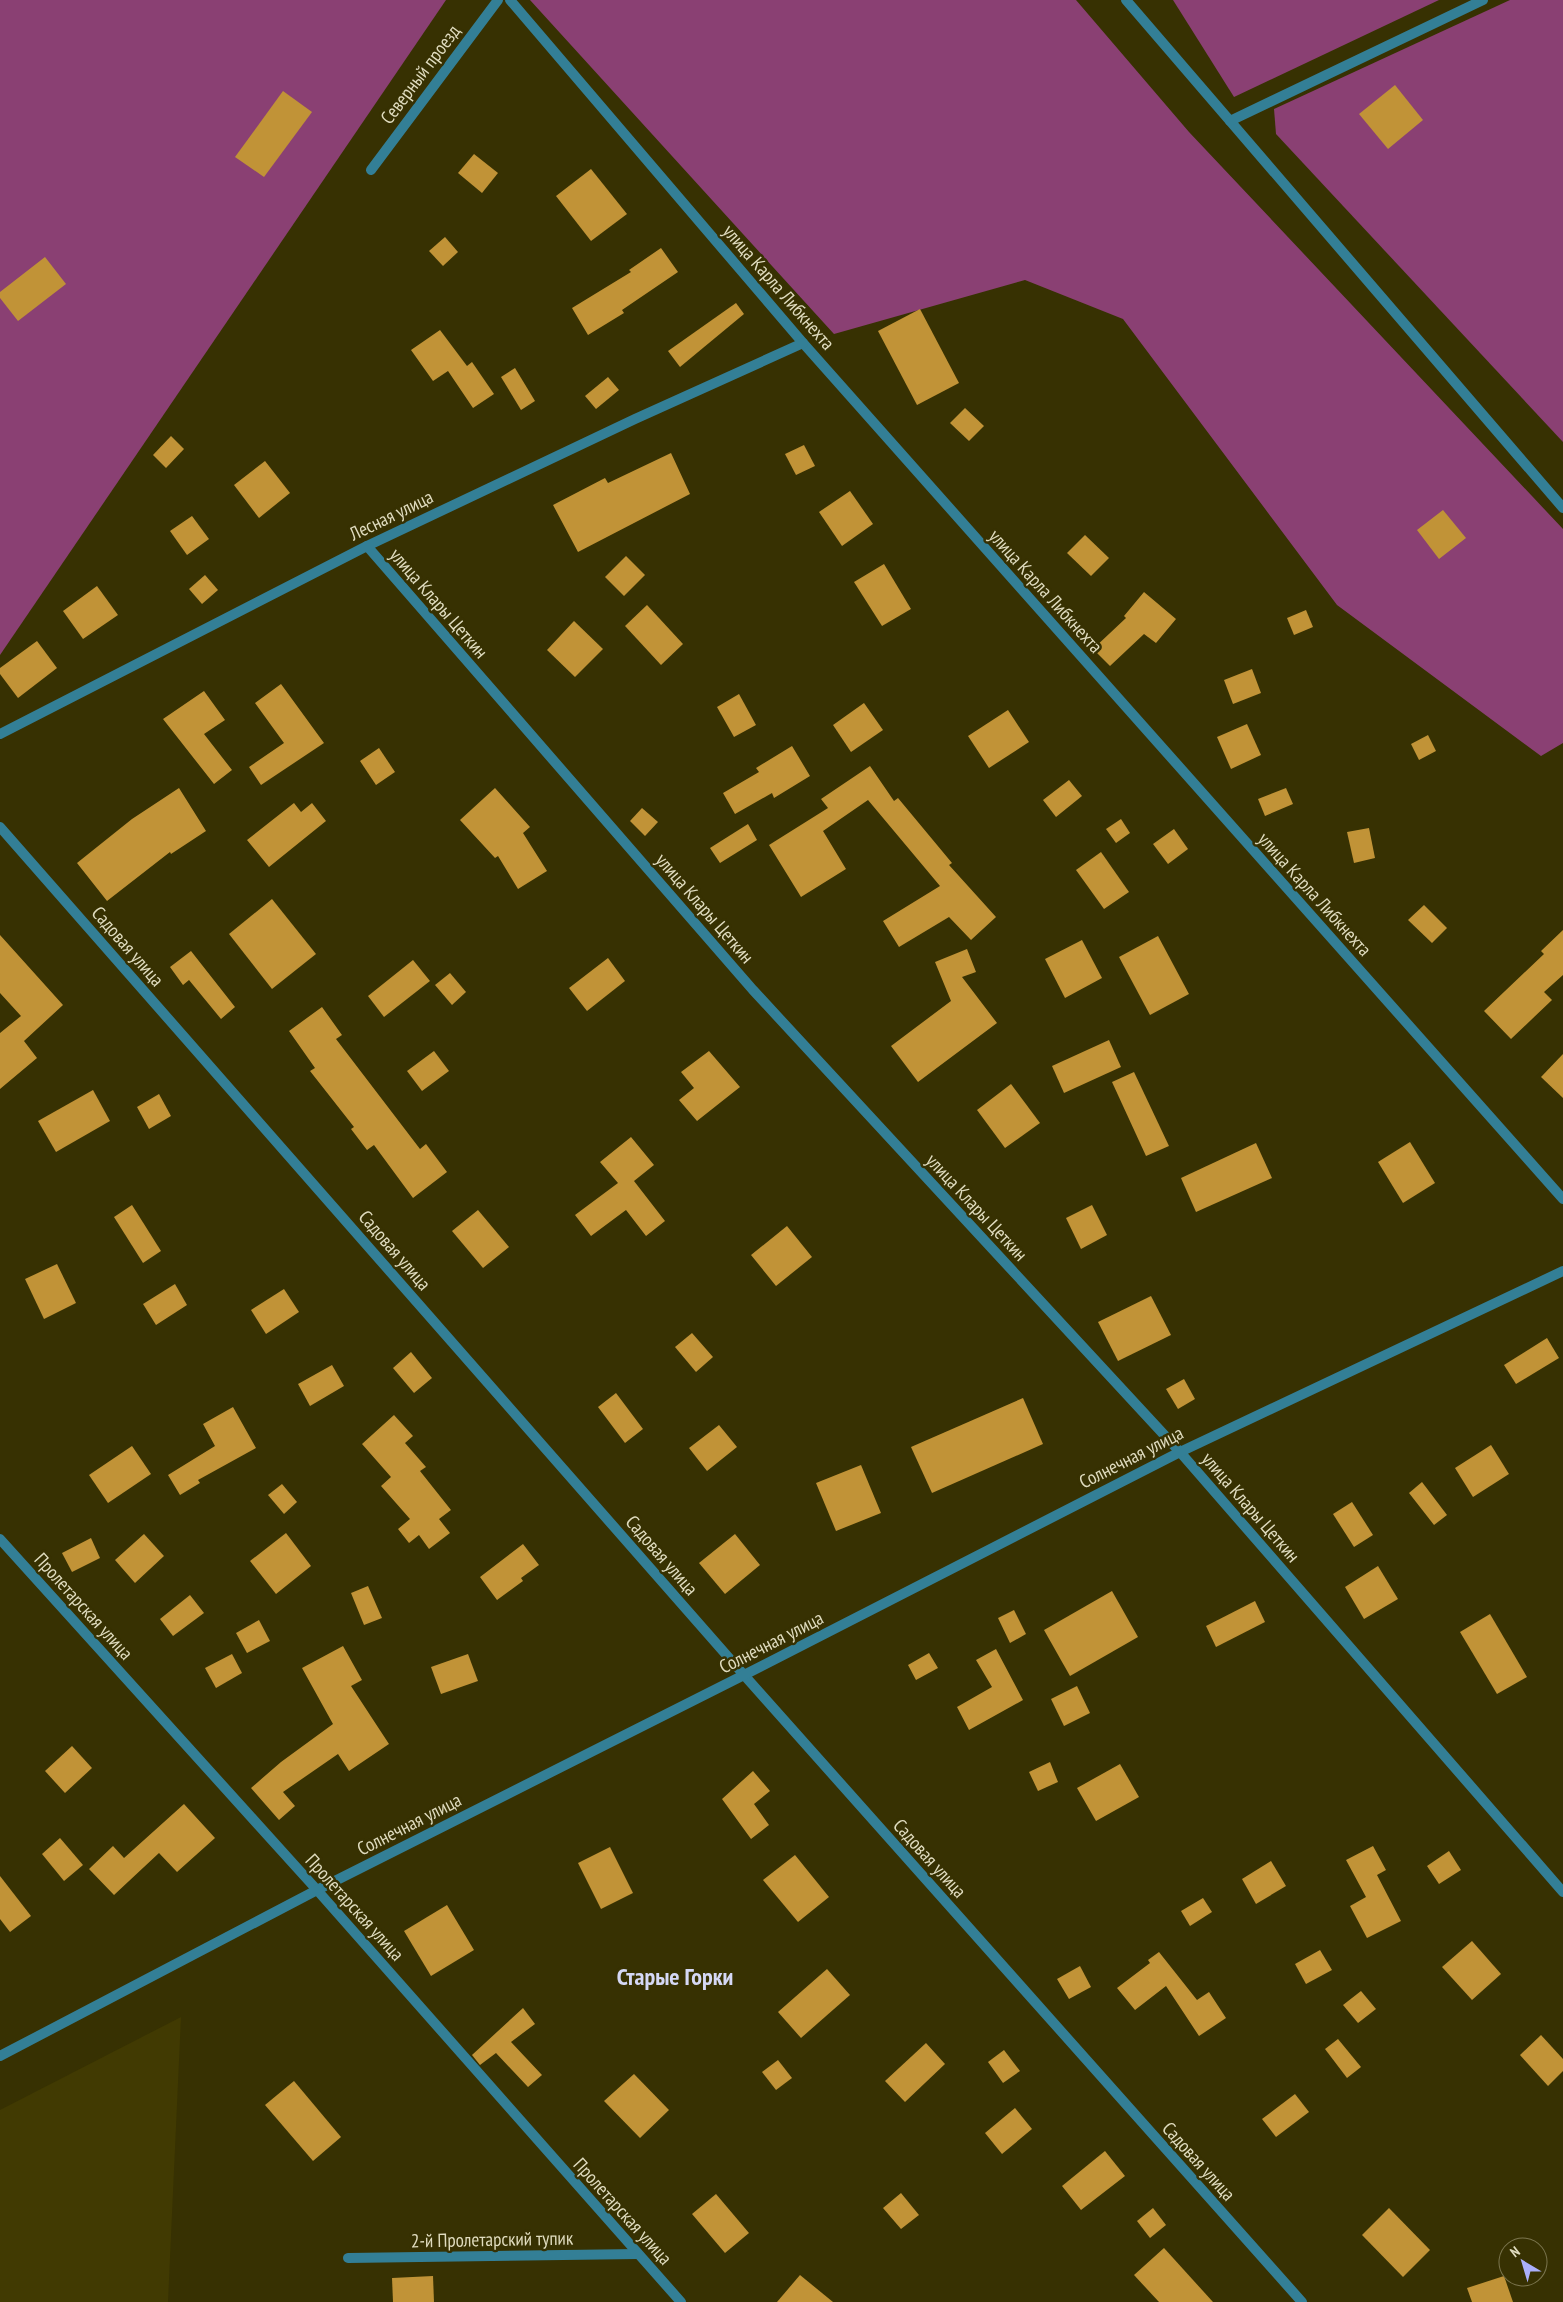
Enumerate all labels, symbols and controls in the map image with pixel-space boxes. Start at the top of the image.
street label: Северный проезд [375,19,466,128]
street label: улица Карла Либкнехта [718,219,840,355]
street label: Лесная улица [344,484,437,546]
street label: улица Карла Либкнехта [984,524,1108,658]
street label: улица Клары Цеткин [385,543,493,663]
street label: улица Карла Либкнехта [1253,827,1377,961]
street label: улица Клары Цеткин [651,848,759,968]
street label: Садовая улица [87,901,169,991]
street label: улица Клары Цеткин [921,1148,1033,1266]
street label: Садовая улица [354,1205,436,1295]
street label: Солнечная улица [1075,1420,1187,1494]
street label: улица Клары Цеткин [1197,1447,1305,1567]
street label: Садовая улица [621,1510,703,1600]
street label: Пролетарская улица [30,1547,138,1665]
street label: Солнечная улица [715,1605,827,1679]
street label: Солнечная улица [353,1787,465,1861]
street label: Садовая улица [888,1813,972,1903]
street label: Пролетарская улица [301,1848,409,1966]
district label: Старые Горки [617,1961,733,1992]
street label: Садовая улица [1157,2116,1241,2206]
street label: Пролетарская улица [569,2152,677,2270]
street label: 2-й Пролетарский тупик [411,2226,574,2252]
north arrow [1498,2237,1548,2287]
text: N [1506,2242,1524,2261]

